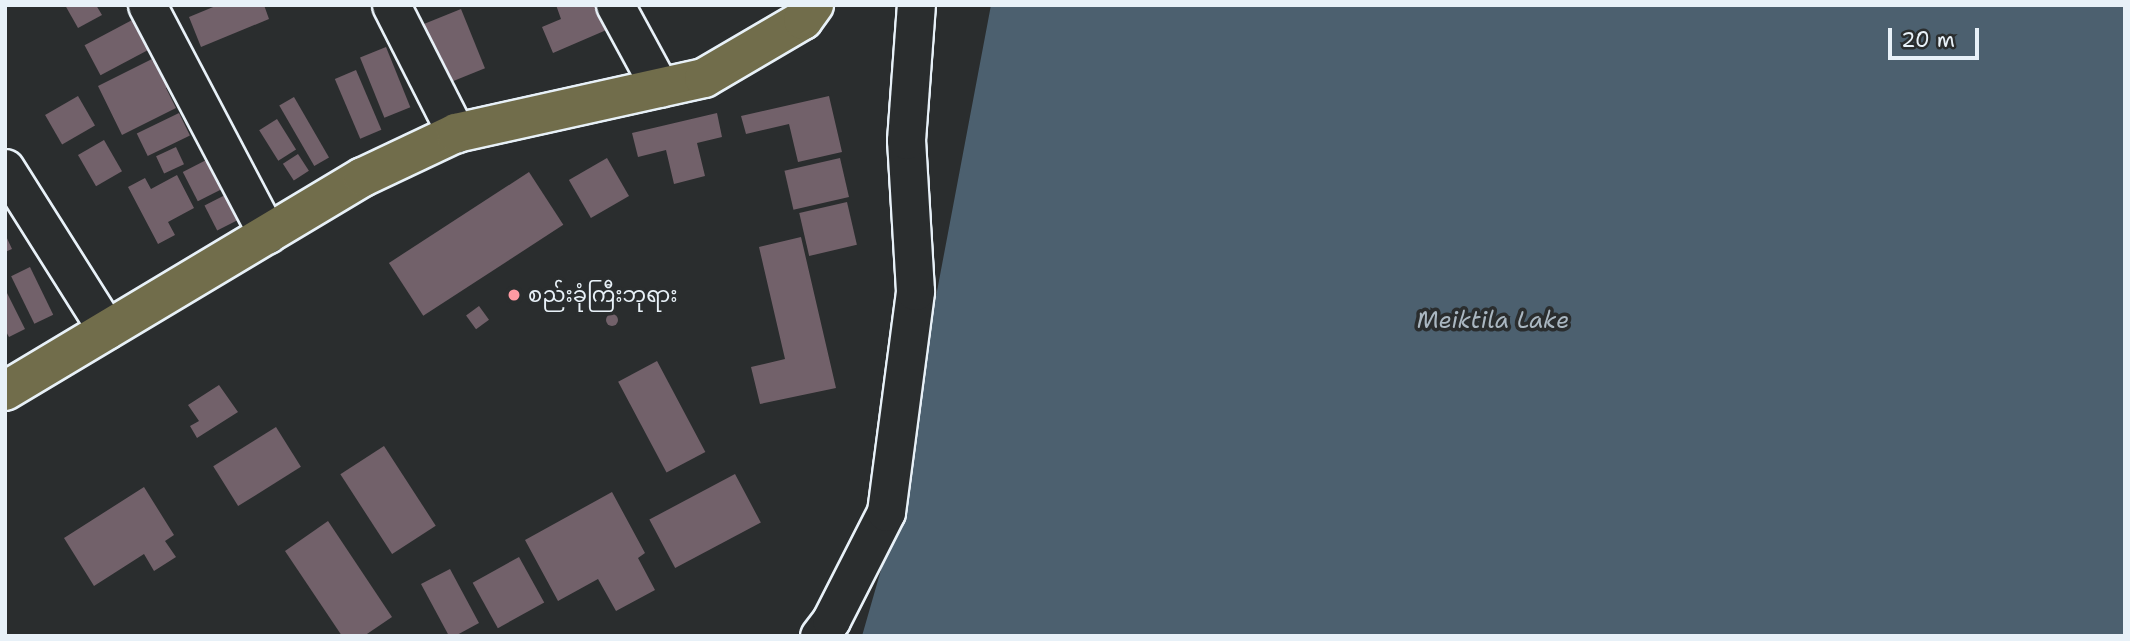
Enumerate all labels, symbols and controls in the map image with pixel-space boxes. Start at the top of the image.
scale bar [1892,14,1983,58]
text: 20 m [1901,26,1955,54]
place label: စည်းခုံကြီးဘုရား [528,282,677,308]
marker: စည်းခုံကြီးဘုရား [506,287,522,303]
water label: Meiktila Lake [1417,306,1569,334]

